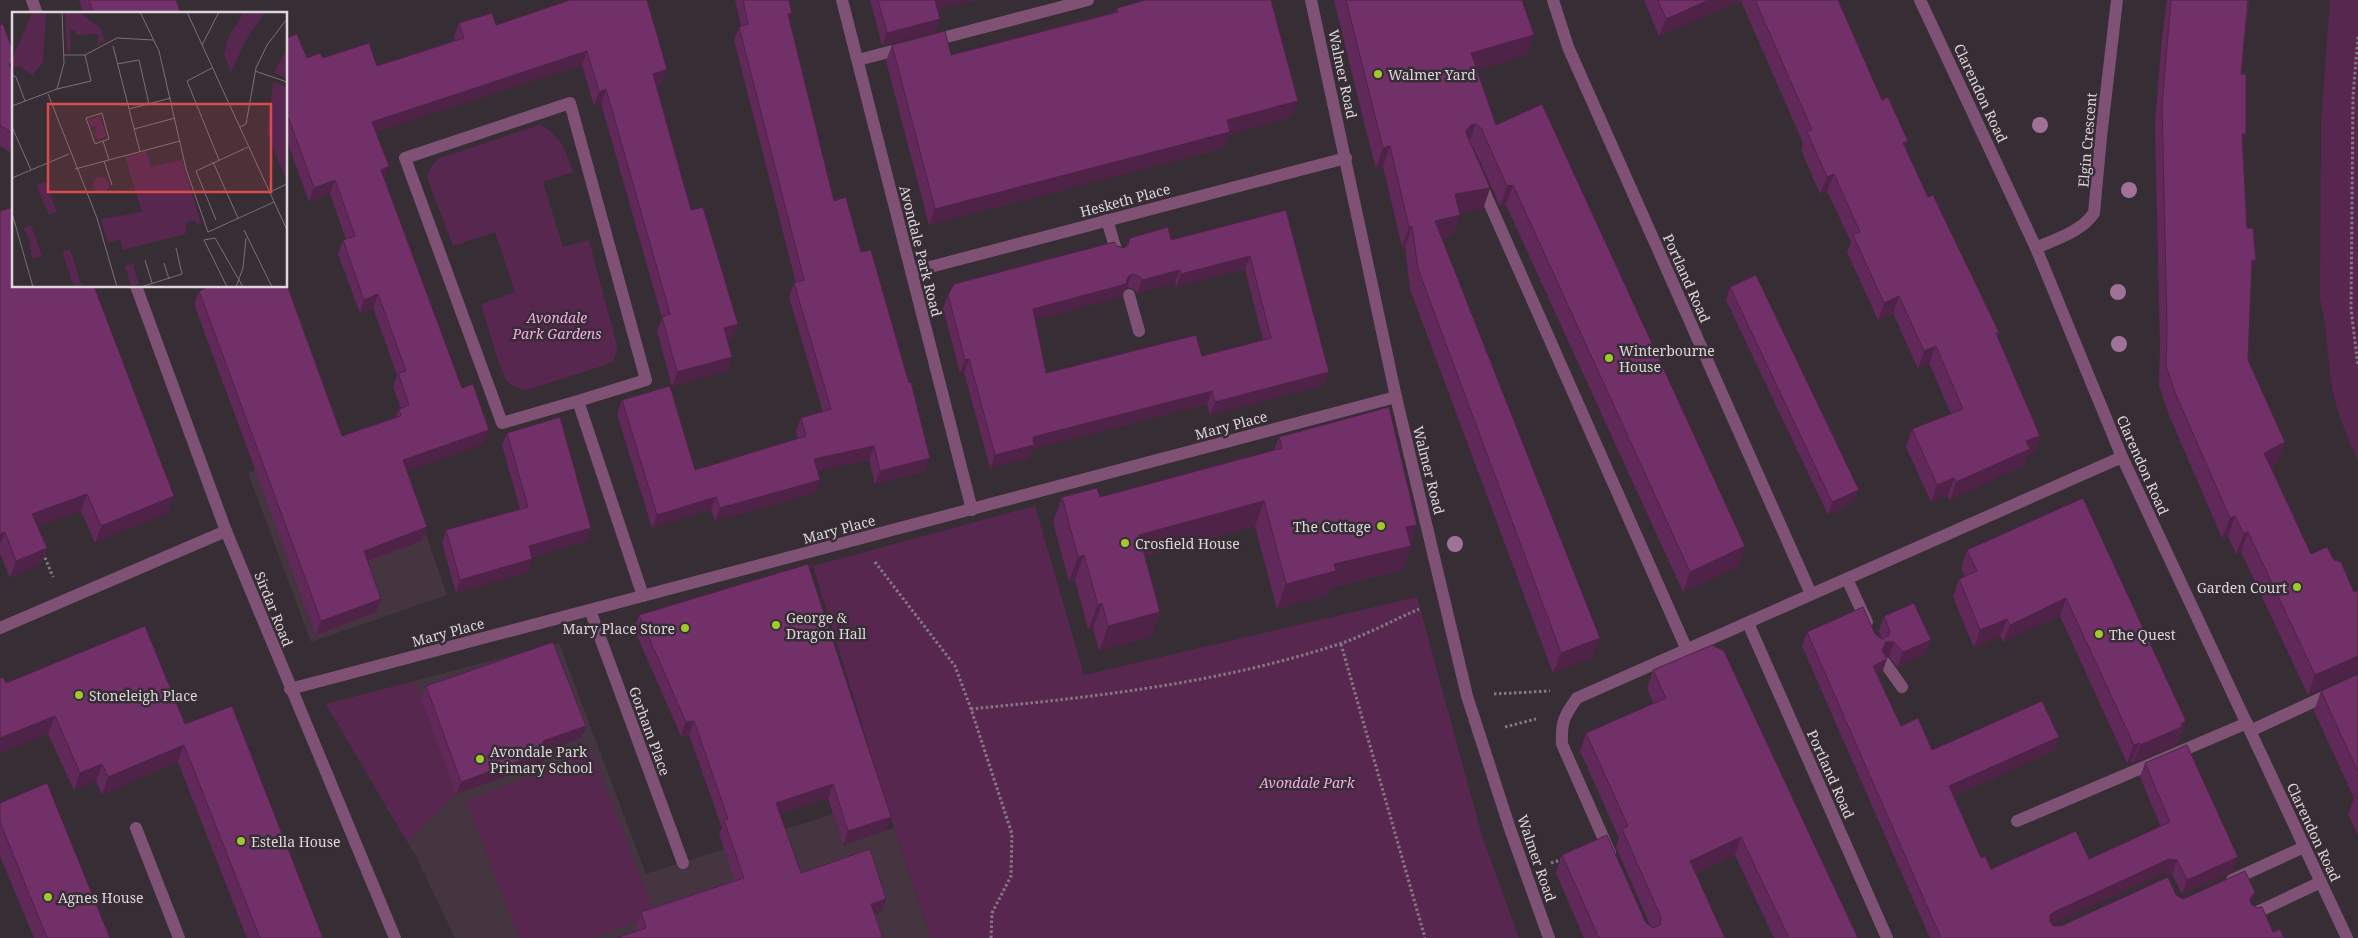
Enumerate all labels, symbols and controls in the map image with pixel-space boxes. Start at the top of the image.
inset map [12,12,288,288]
street label: Walmer Road [1324,28,1362,121]
street label: Clarendon Road [1950,40,2012,146]
place label: Walmer Yard [1388,65,1476,84]
marker: Walmer Yard [1372,68,1384,80]
street label: Elgin Crescent [2073,92,2101,188]
street label: Hesketh Place [1078,179,1172,221]
street label: Avondale Park Road [895,183,947,319]
street label: Portland Road [1659,231,1715,326]
park label: Avondale Park Gardens [511,308,602,343]
place label: Winterbourne House [1619,341,1715,376]
marker: Winterbourne House [1603,352,1615,364]
street label: Mary Place [1193,406,1269,444]
street label: Clarendon Road [2113,412,2174,518]
street label: Walmer Road [1409,424,1449,517]
street label: Mary Place [801,510,877,548]
place label: The Cottage [1293,517,1371,536]
marker: The Cottage [1375,520,1387,532]
place label: Crosfield House [1135,534,1240,553]
marker: Crosfield House [1119,537,1131,549]
street label: Sirdar Road [250,569,298,650]
place label: Garden Court [2197,578,2287,597]
marker: Garden Court [2291,581,2303,593]
place label: George & Dragon Hall [786,608,867,643]
street label: Mary Place [410,613,486,651]
place label: Mary Place Store [562,619,675,638]
marker: George & Dragon Hall [770,619,782,631]
marker: Mary Place Store [679,622,691,634]
place label: The Quest [2109,625,2176,644]
marker: The Quest [2093,628,2105,640]
street label: Gorham Place [625,684,675,778]
place label: Stoneleigh Place [89,686,198,705]
marker: Stoneleigh Place [73,689,85,701]
street label: Portland Road [1803,727,1859,822]
place label: Avondale Park Primary School [490,742,593,777]
marker: Avondale Park Primary School [474,753,486,765]
park label: Avondale Park [1258,773,1356,792]
street label: Clarendon Road [2283,779,2345,885]
street label: Walmer Road [1513,812,1561,904]
place label: Estella House [251,832,341,851]
marker: Estella House [235,835,247,847]
place label: Agnes House [58,888,143,907]
marker: Agnes House [42,891,54,903]

